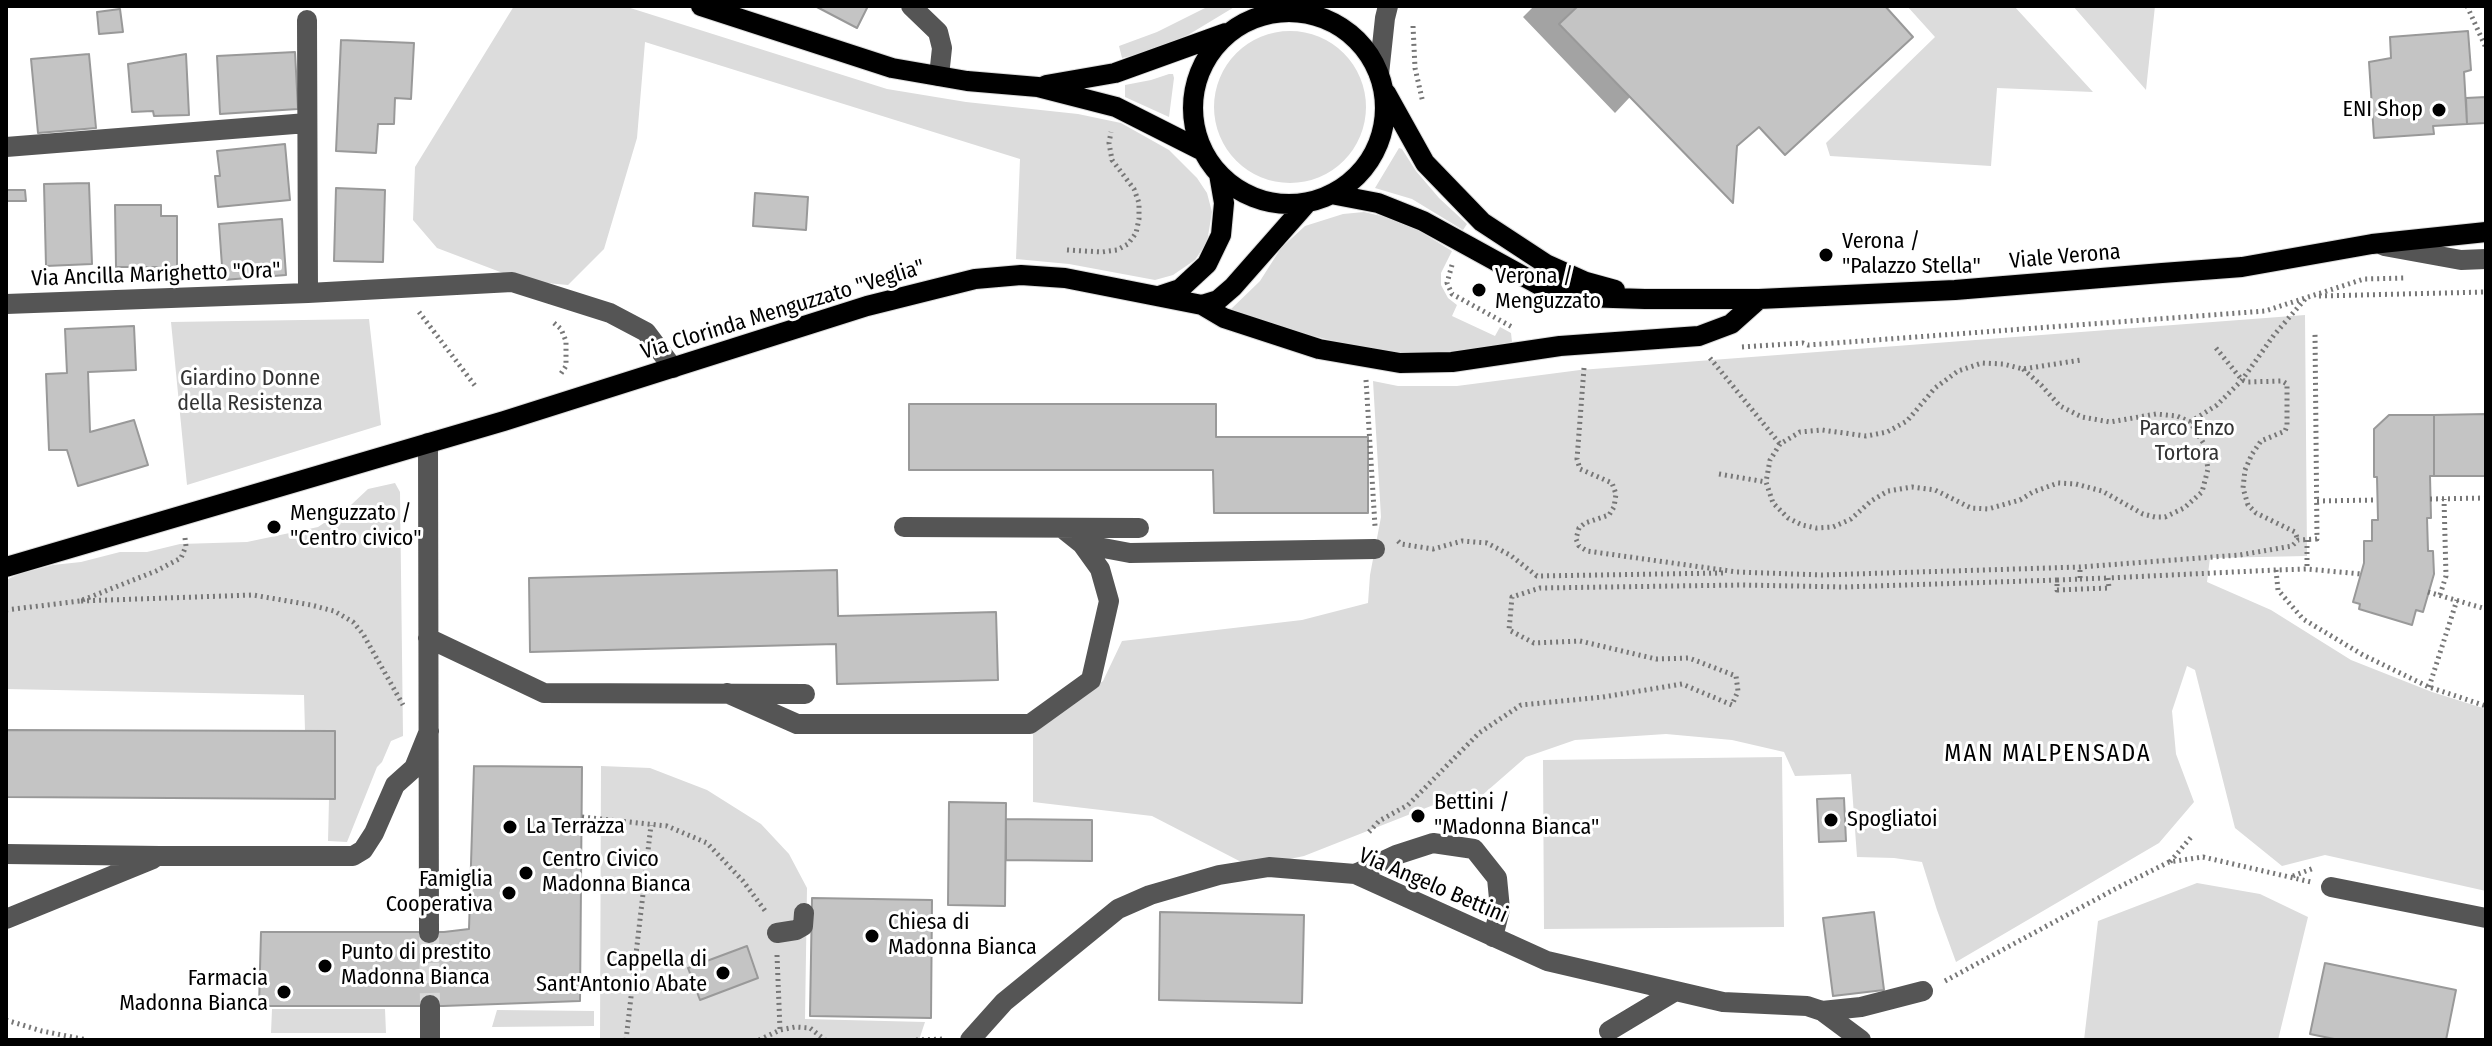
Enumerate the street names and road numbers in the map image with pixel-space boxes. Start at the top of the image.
street label: Viale Verona [2008,239,2122,275]
street label: Via Clorinda Menguzzato "Veglia" [638,254,928,366]
street label: Via Ancilla Marighetto "Ora" [31,257,281,293]
street label: Via Angelo Bettini [1355,843,1511,929]

